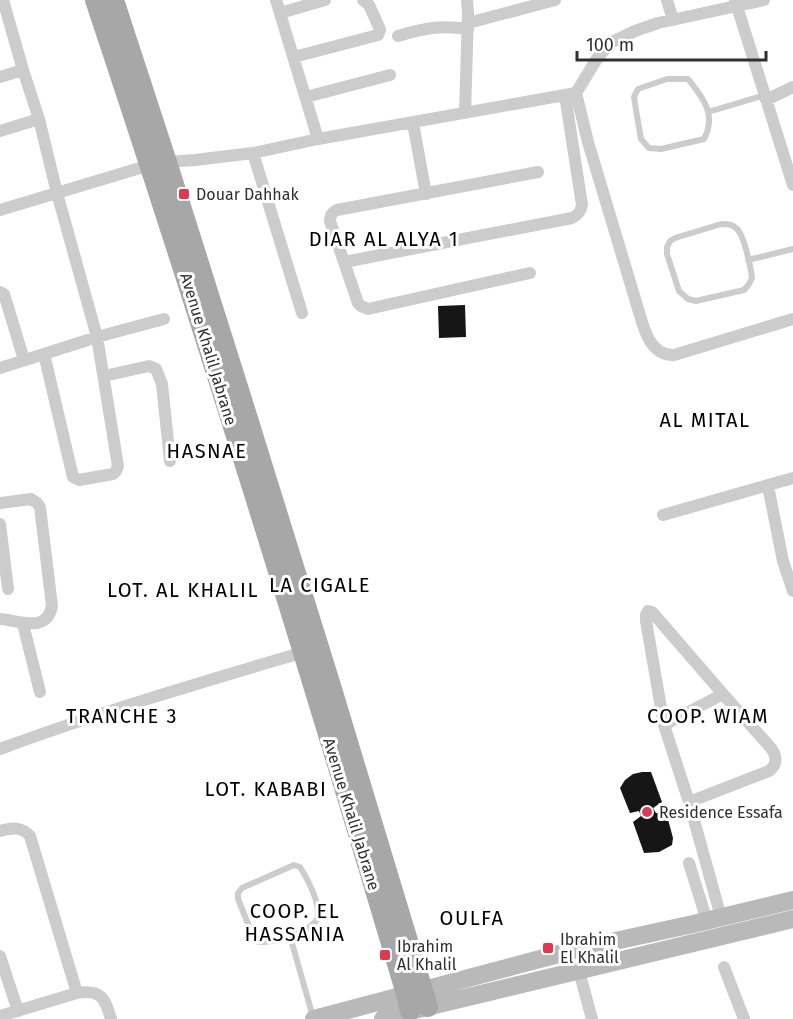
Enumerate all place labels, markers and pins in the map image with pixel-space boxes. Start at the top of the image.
place label: Douar Dahhak [196,185,299,204]
marker: Douar Dahhak [177,187,191,201]
place label: Residence Essafa [659,803,783,822]
marker: Residence Essafa [640,805,654,819]
place label: Ibrahim El Khalil [560,930,619,967]
place label: Ibrahim Al Khalil [397,937,457,974]
marker: Ibrahim El Khalil [541,941,555,955]
marker: Ibrahim Al Khalil [378,948,392,962]

